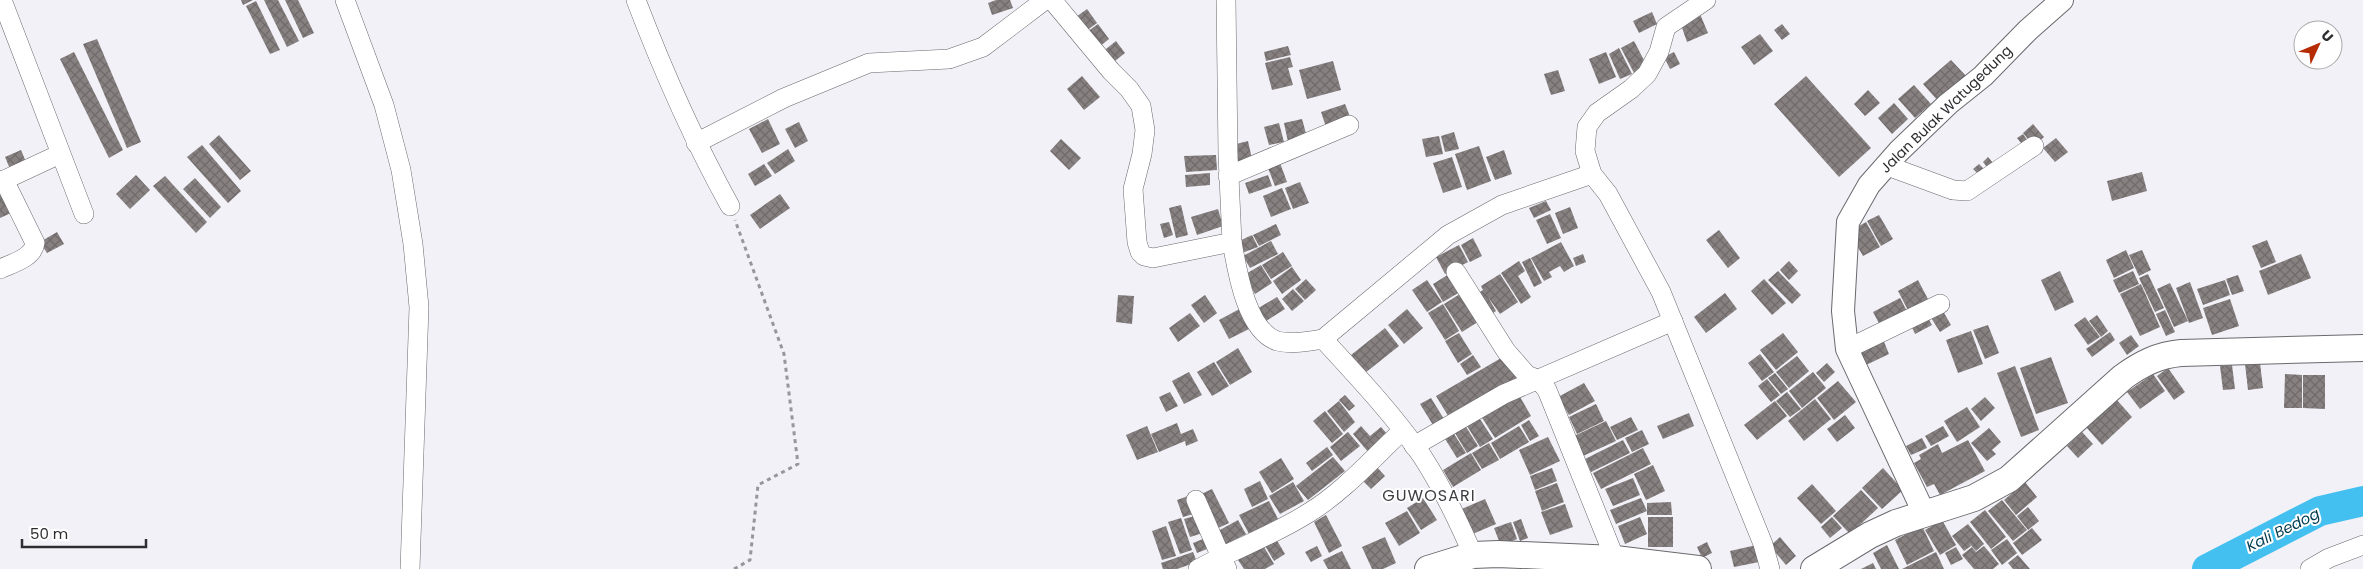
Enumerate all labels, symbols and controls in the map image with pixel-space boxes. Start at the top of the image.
north arrow [2293,20,2343,70]
text: U [2317,25,2338,47]
street label: Jalan Bulak Watugedung [1876,41,2016,177]
district label: GUWOSARI [1382,484,1476,507]
water label: Kali Bedog [2243,503,2323,556]
scale bar [22,516,146,548]
text: 50 m [30,523,68,544]

